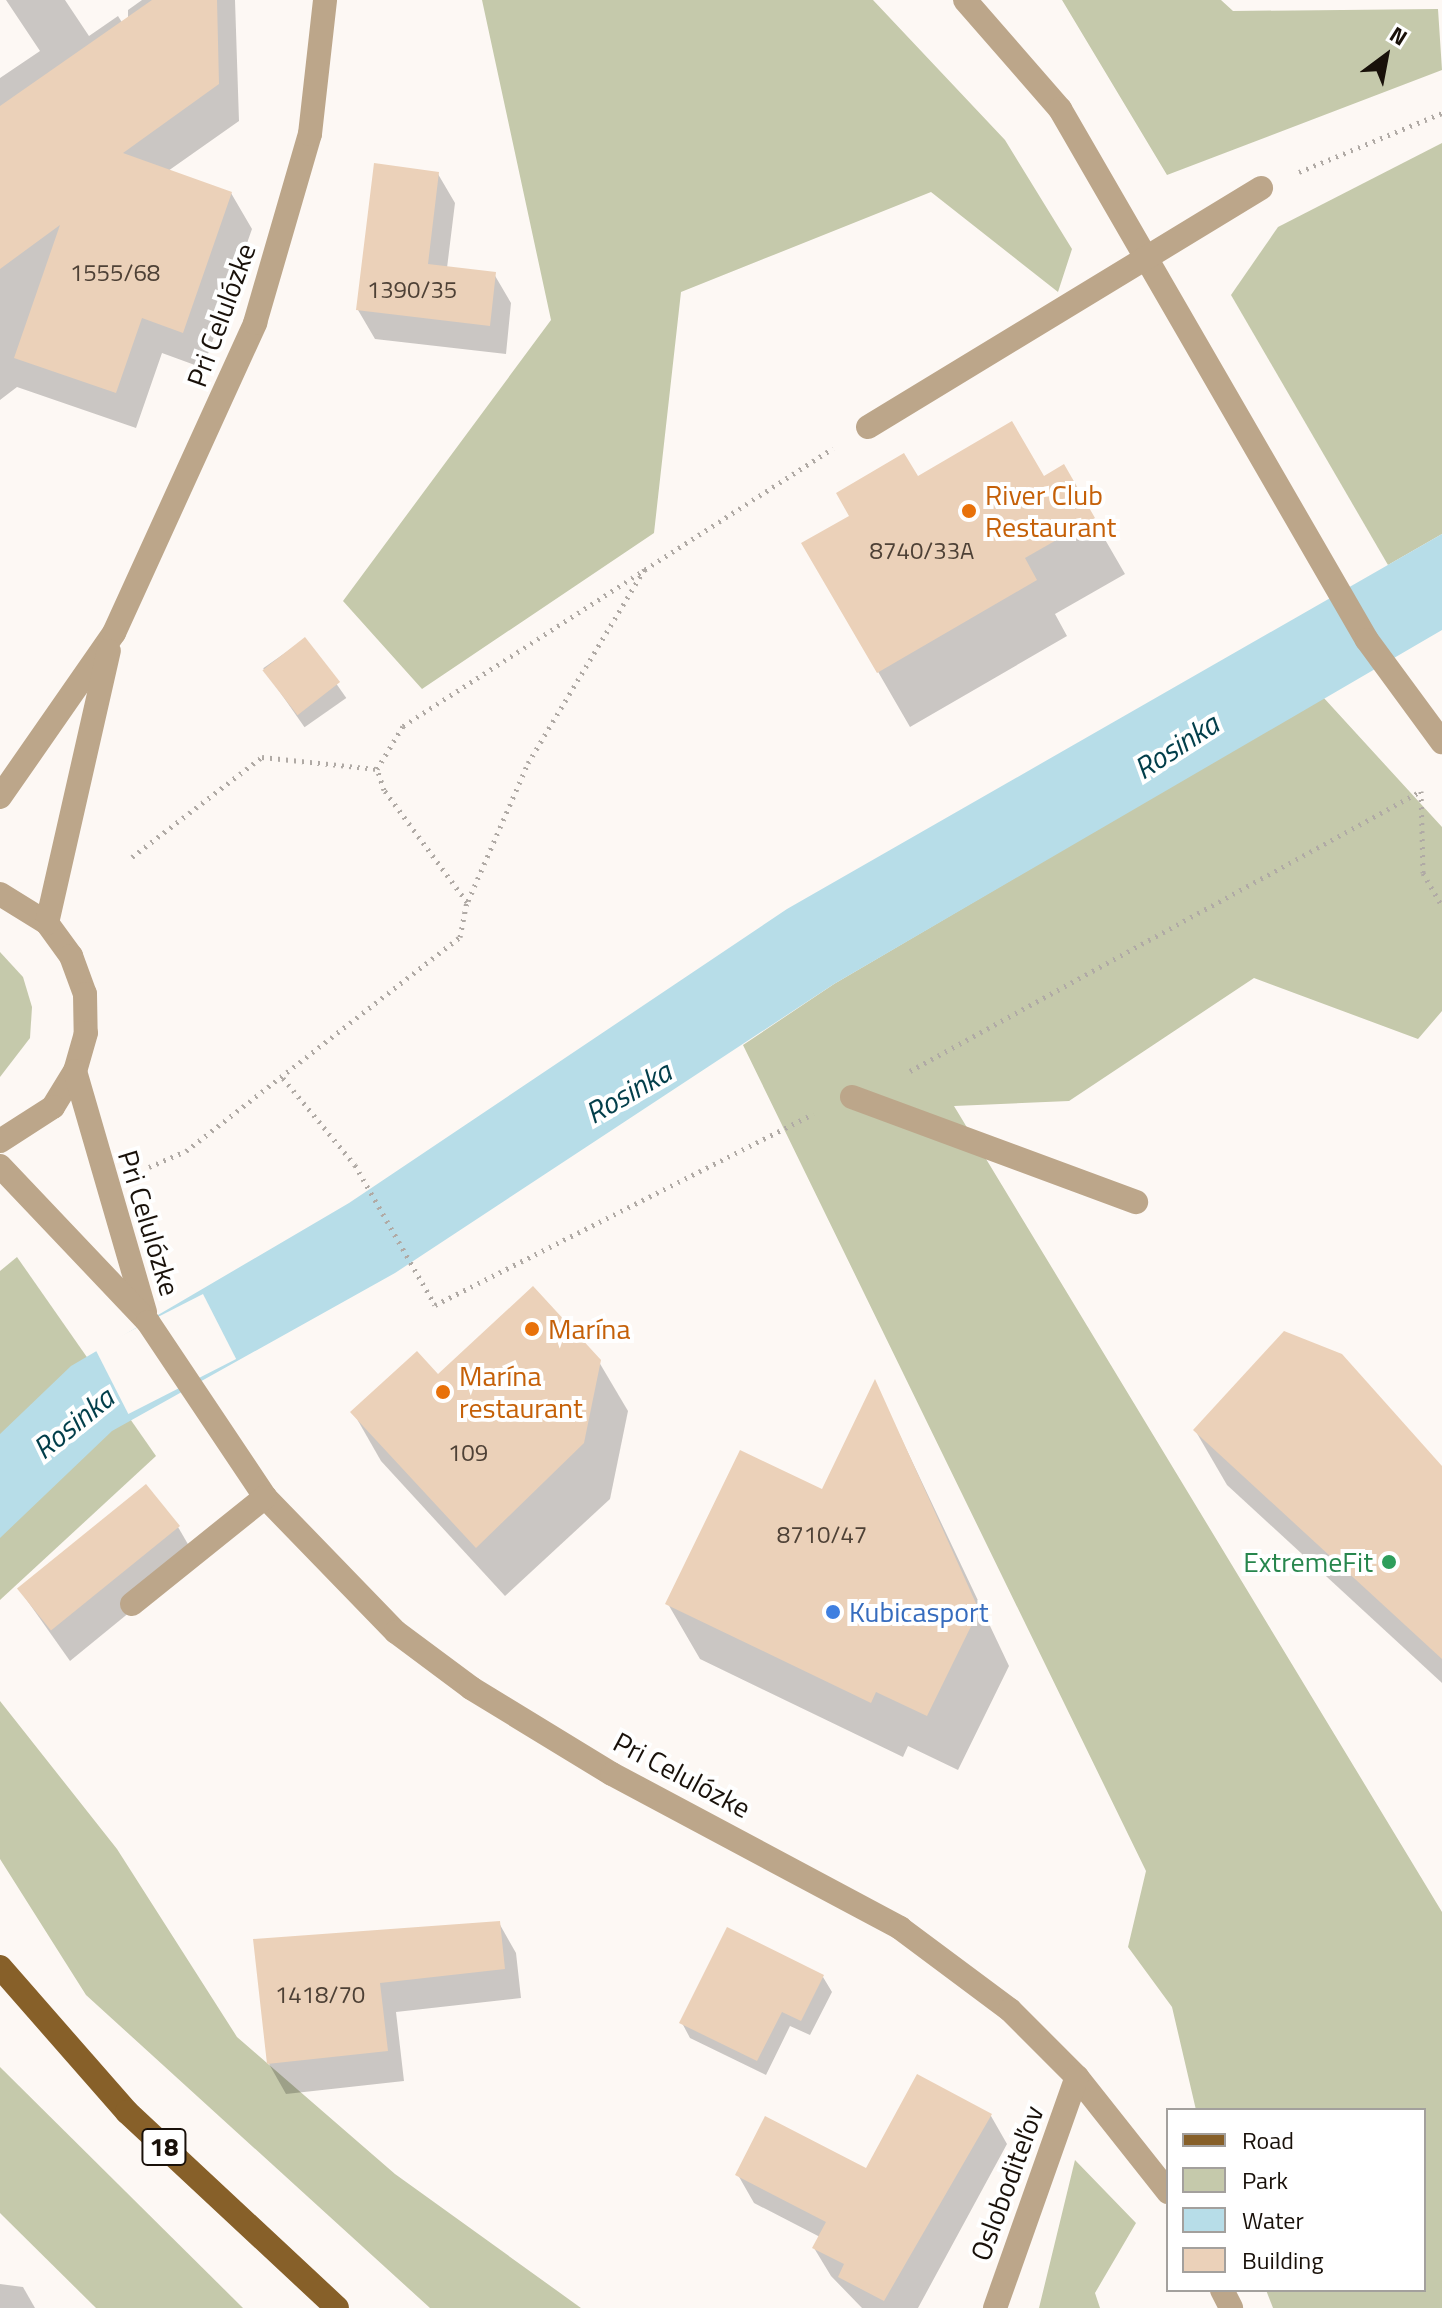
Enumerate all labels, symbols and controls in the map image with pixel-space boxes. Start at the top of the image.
north arrow [1346,16,1426,96]
text: N [1383,17,1414,54]
street label: Pri Celulózke [180,239,262,391]
house number: 1555/68 [70,259,160,287]
house number: 1390/35 [367,276,457,304]
place label: River Club Restaurant [985,478,1116,544]
marker: River Club Restaurant [960,502,978,520]
house number: 8740/33A [870,537,974,565]
water label: Rosinka [1127,705,1225,787]
water label: Rosinka [579,1053,677,1131]
street label: Pri Celulózke [111,1146,187,1300]
place label: Marína [548,1312,630,1346]
marker: Marína [523,1320,541,1338]
place label: Marína restaurant [459,1359,583,1425]
water label: Rosinka [25,1380,121,1466]
marker: Marína restaurant [434,1383,452,1401]
house number: 109 [448,1439,488,1467]
house number: 8710/47 [777,1521,867,1549]
place label: ExtremeFit [1243,1545,1373,1579]
marker: ExtremeFit [1380,1553,1398,1571]
place label: Kubicasport [849,1595,989,1629]
marker: Kubicasport [824,1603,842,1621]
street label: Pri Celulózke [608,1725,756,1825]
house number: 1418/70 [275,1981,365,2009]
street label: Osloboditeľov [963,2101,1051,2265]
legend [1166,2108,1426,2292]
text: Road [1242,2122,1294,2158]
road number: 18 [140,2125,188,2169]
text: Park [1242,2162,1288,2198]
text: Water [1242,2202,1304,2238]
text: Building [1242,2242,1324,2278]

